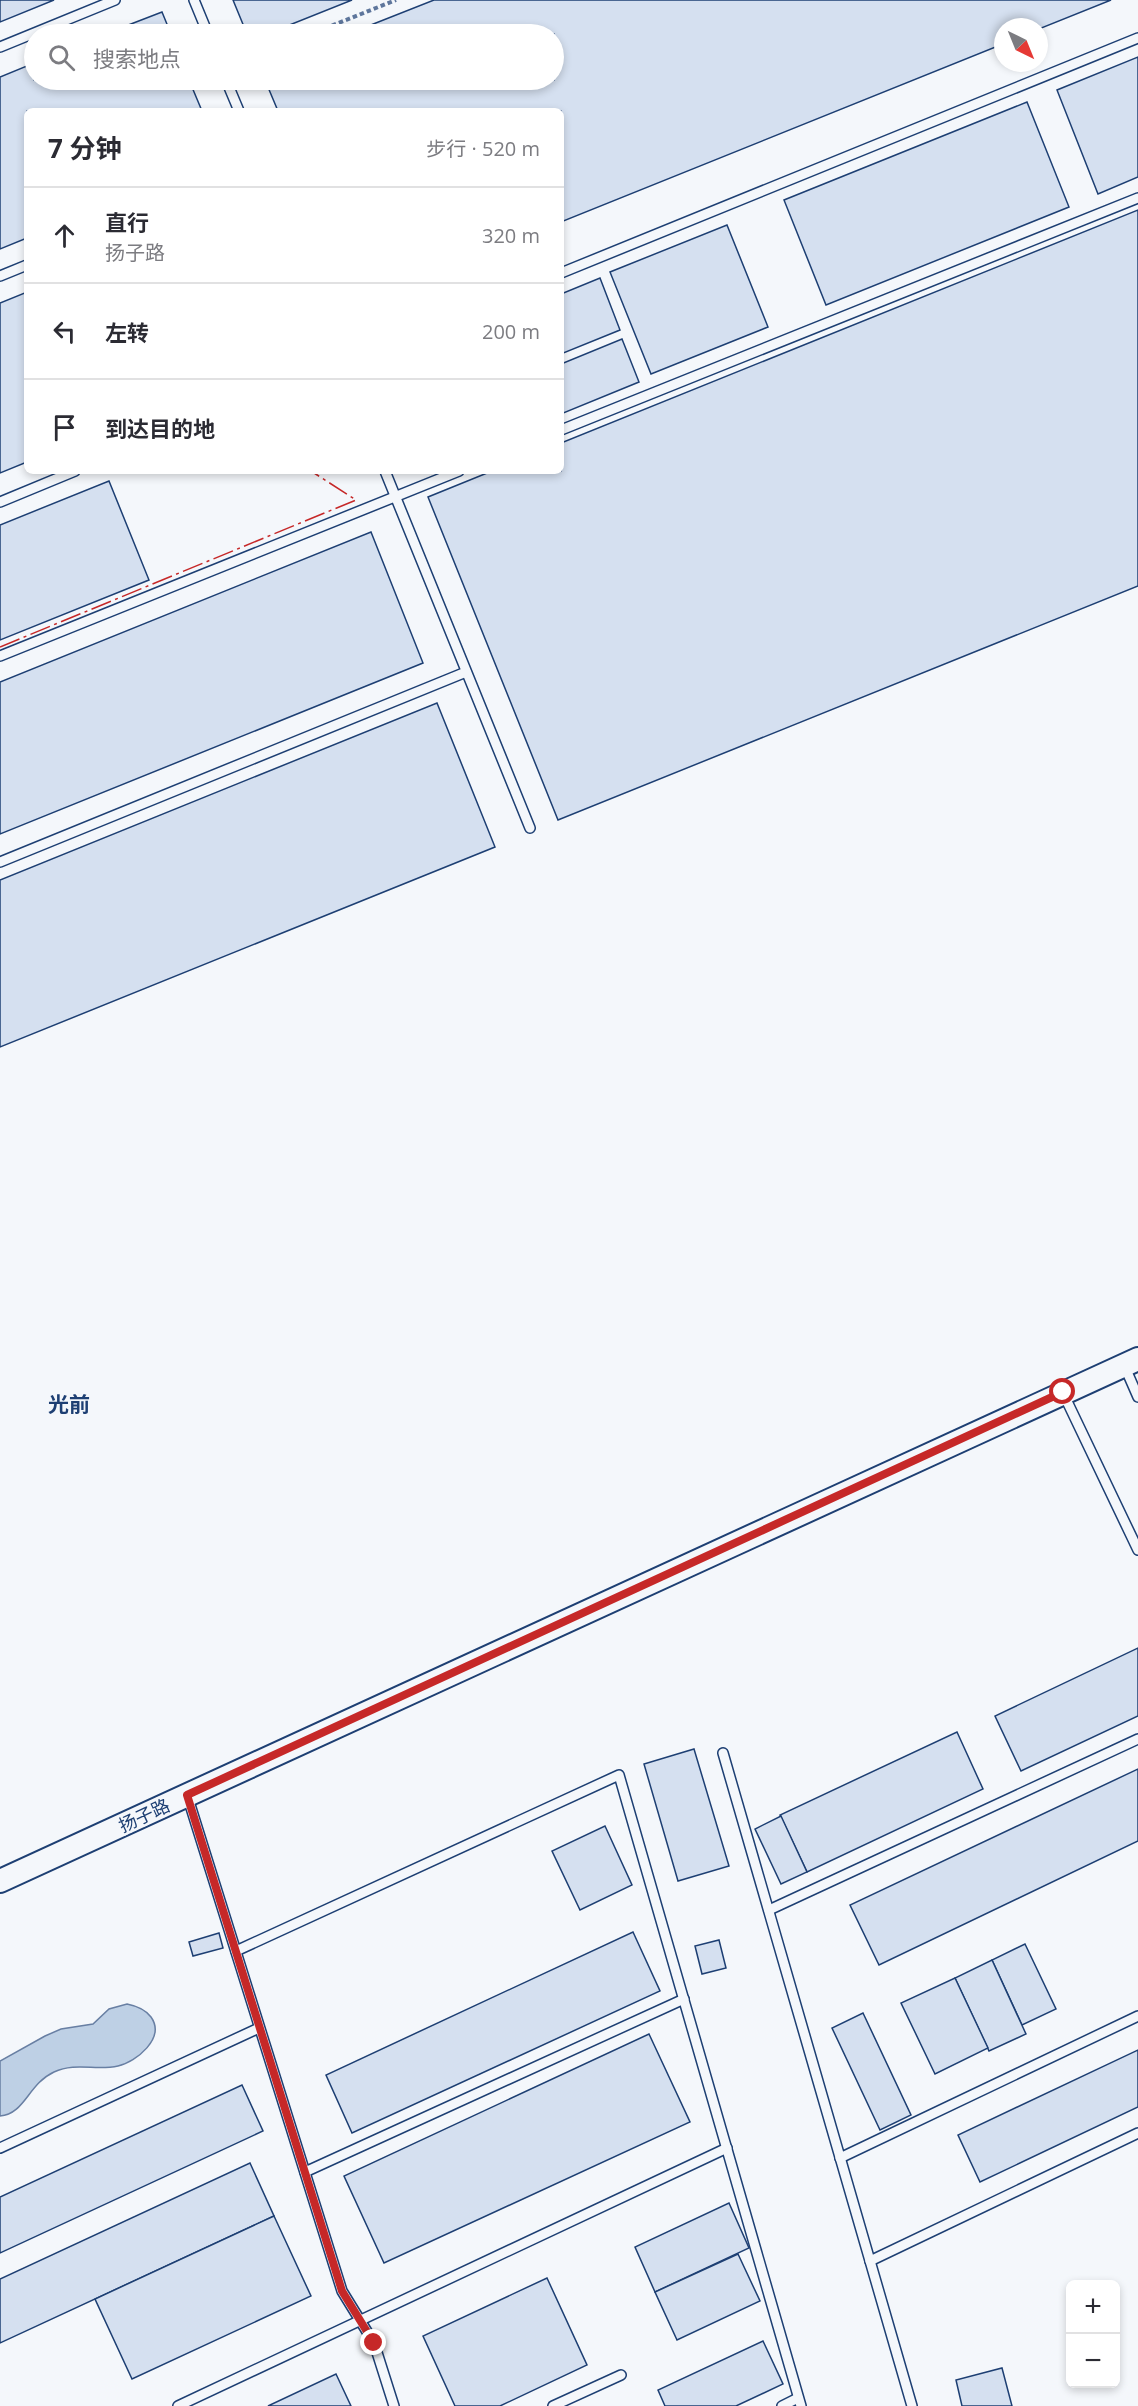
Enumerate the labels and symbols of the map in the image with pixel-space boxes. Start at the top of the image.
north arrow [994,18,1048,72]
route start [1049,1378,1075,1404]
district label: 光前 [48,1390,90,1418]
street label: 扬子路 [114,1793,174,1837]
route end [360,2329,386,2355]

